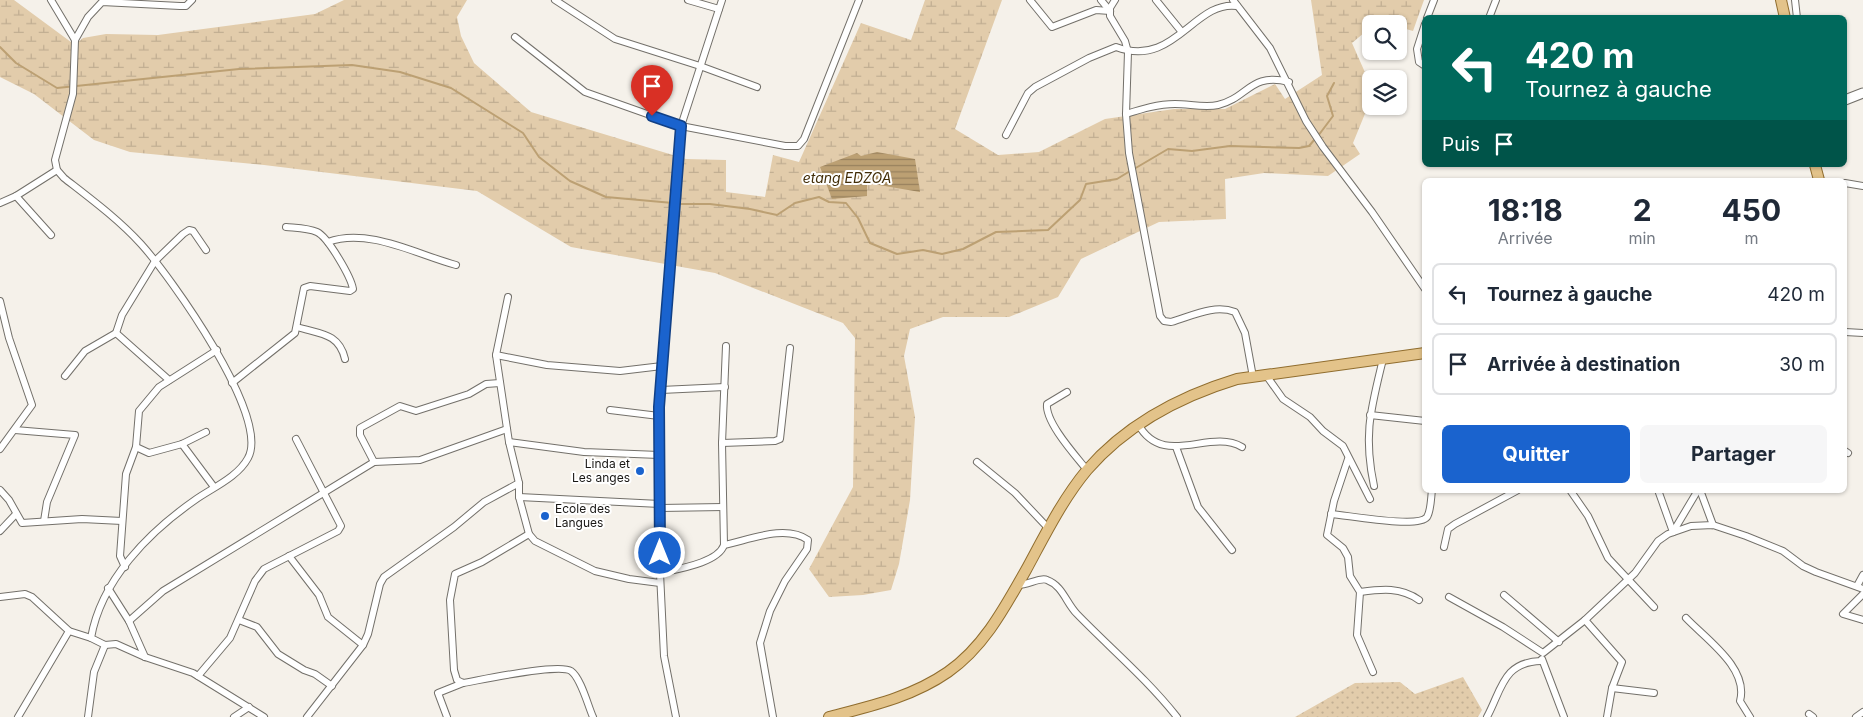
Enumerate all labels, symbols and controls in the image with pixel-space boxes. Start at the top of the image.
map controls [1362,15,1407,115]
button: search [1362,15,1407,60]
text: 420 m [1525,34,1635,76]
icon: left [1442,35,1507,100]
pin [631,65,673,116]
button: layers [1362,70,1407,115]
icon: arrive [638,72,666,100]
text: Tournez à gauche [1525,76,1712,102]
icon: arrive [1490,130,1518,158]
text: Puis [1442,133,1480,156]
water label: etang EDZOA [803,169,891,186]
text: 18:18 [1488,192,1563,228]
text: 2 [1633,192,1652,228]
text: 450 [1722,192,1781,228]
text: Arrivée [1498,228,1553,248]
text: min [1628,228,1656,248]
text: m [1744,228,1758,248]
icon: left [1444,280,1472,308]
text: Tournez à gauche [1487,283,1652,306]
text: 420 m [1767,283,1825,306]
icon: arrive [1444,350,1472,378]
text: Arrivée à destination [1487,353,1680,376]
text: 30 m [1779,353,1825,376]
button: Quitter [1442,425,1630,483]
button: Partager [1640,425,1827,483]
place label: Linda et Les anges [572,456,630,485]
marker: Linda et Les anges [634,465,646,477]
place label: Ecole des Langues [555,501,610,530]
marker: Ecole des Langues [539,510,551,522]
position arrow [633,526,685,578]

